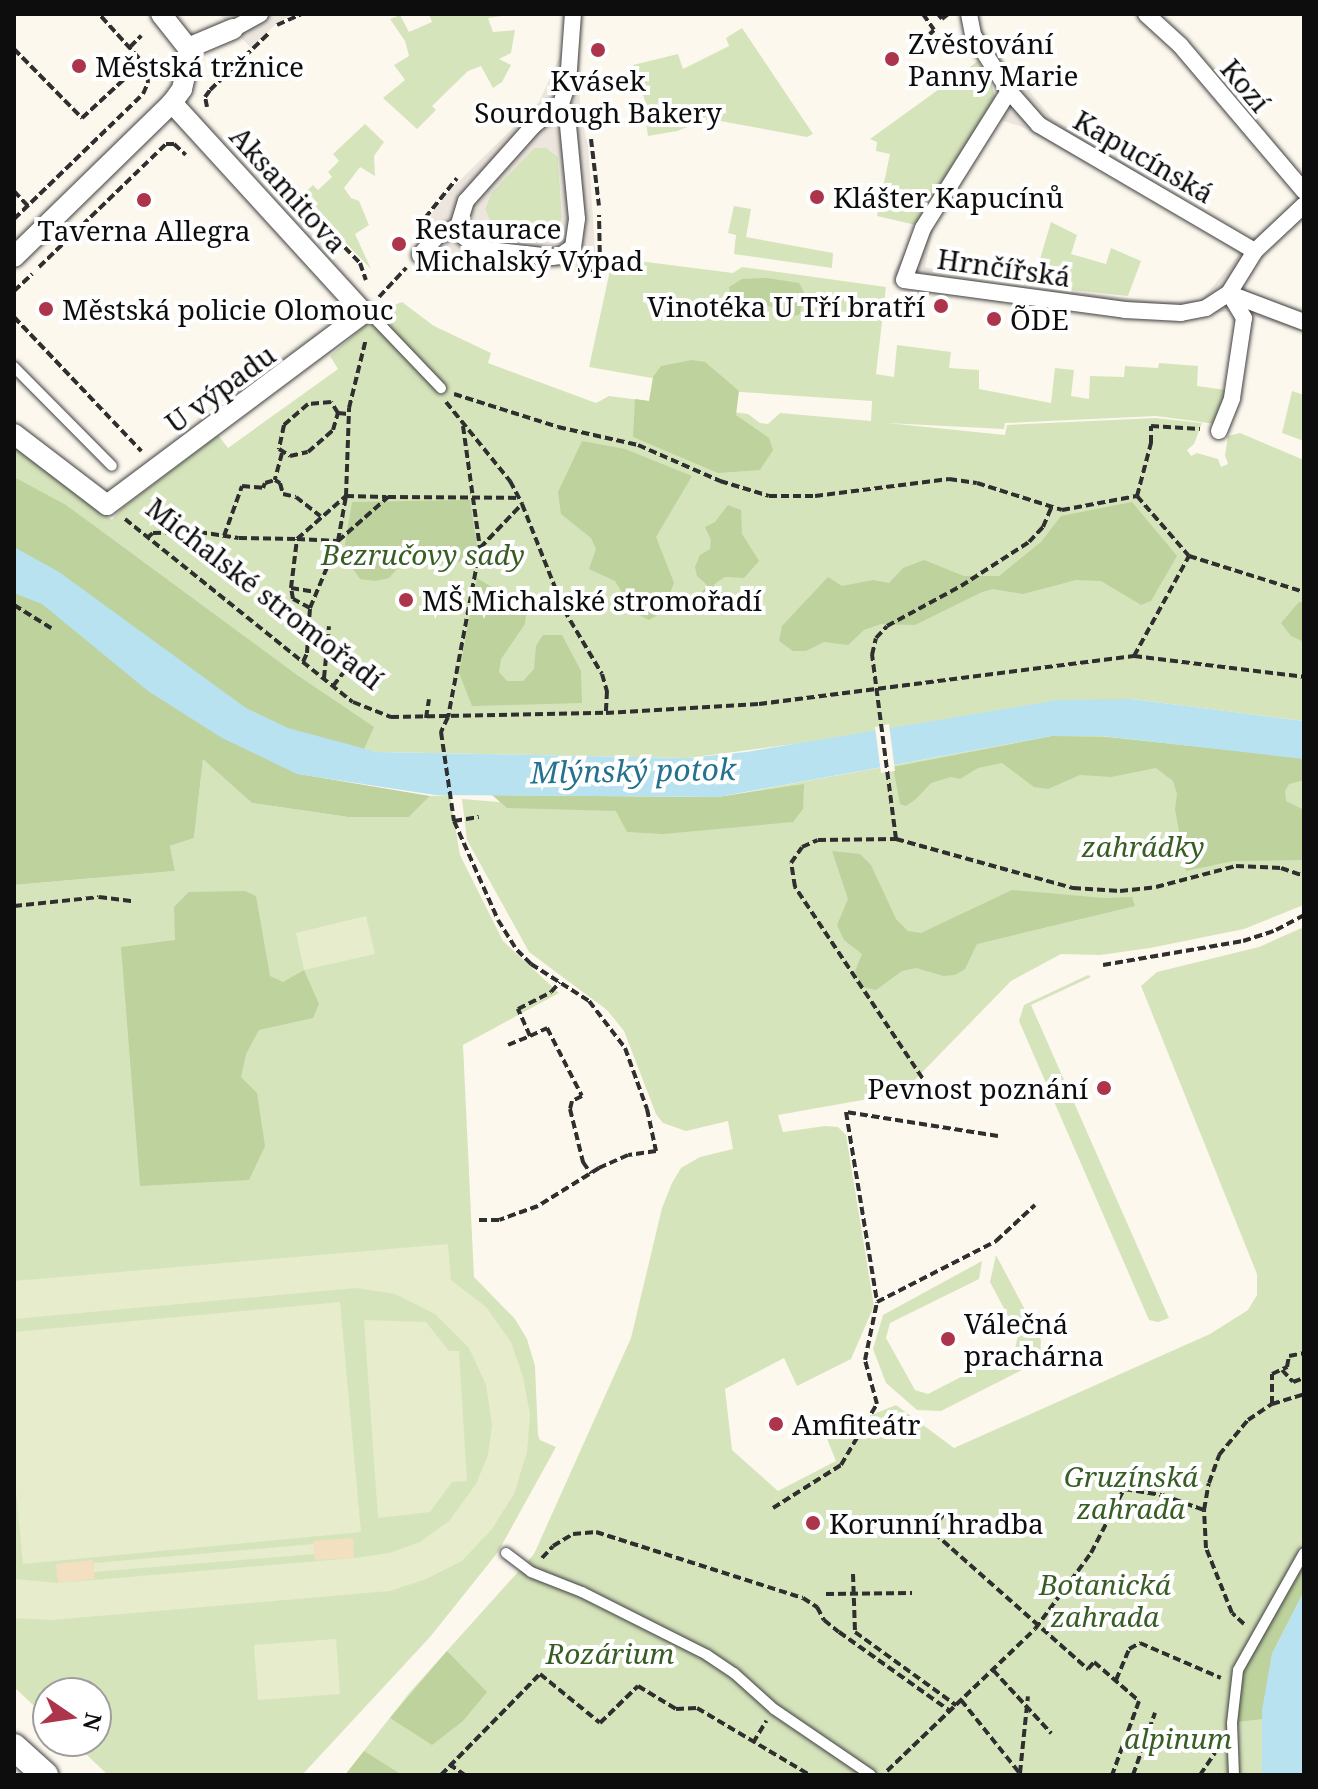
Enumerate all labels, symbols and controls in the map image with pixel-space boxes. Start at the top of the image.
place label: Zvěstování Panny Marie [908,26,1078,92]
marker: Kvásek Sourdough Bakery [589,41,607,59]
place label: Městská tržnice [95,49,304,83]
marker: Zvěstování Panny Marie [883,50,901,68]
street label: Kozí [1214,52,1278,118]
marker: Městská tržnice [70,57,88,75]
place label: Kvásek Sourdough Bakery [474,63,722,129]
street label: Kapucínská [1068,102,1220,210]
street label: Aksamitova [224,119,354,259]
place label: Klášter Kapucínů [833,180,1064,214]
marker: Klášter Kapucínů [808,188,826,206]
marker: Taverna Allegra [135,191,153,209]
place label: Restaurace Michalský Výpad [415,211,643,277]
place label: Taverna Allegra [37,213,251,247]
marker: Restaurace Michalský Výpad [390,235,408,253]
street label: Hrnčířská [935,241,1073,293]
place label: Vinotéka U Tří bratří [647,289,925,323]
place label: Městská policie Olomouc [62,292,394,326]
marker: Vinotéka U Tří bratří [932,297,950,315]
marker: Městská policie Olomouc [37,300,55,318]
place label: ÕDE [1010,302,1069,336]
marker: ÕDE [985,310,1003,328]
street label: U výpadu [159,337,281,439]
street label: Michalské stromořadí [140,490,390,696]
park label: Bezručovy sady [321,537,525,571]
place label: MŠ Michalské stromořadí [422,583,762,617]
marker: MŠ Michalské stromořadí [397,591,415,609]
water label: Mlýnský potok [530,751,736,791]
park label: zahrádky [1082,829,1204,863]
place label: Pevnost poznání [867,1071,1088,1105]
marker: Pevnost poznání [1095,1079,1113,1097]
place label: Válečná prachárna [964,1306,1104,1372]
marker: Válečná prachárna [939,1330,957,1348]
place label: Amfiteátr [792,1407,920,1441]
marker: Amfiteátr [767,1415,785,1433]
park label: Gruzínská zahrada [1064,1459,1198,1525]
place label: Korunní hradba [829,1506,1044,1540]
marker: Korunní hradba [804,1514,822,1532]
park label: Botanická zahrada [1039,1567,1171,1633]
park label: Rozárium [546,1636,674,1670]
north arrow [32,1677,112,1757]
text: N [77,1710,110,1734]
park label: alpinum [1124,1721,1232,1755]

